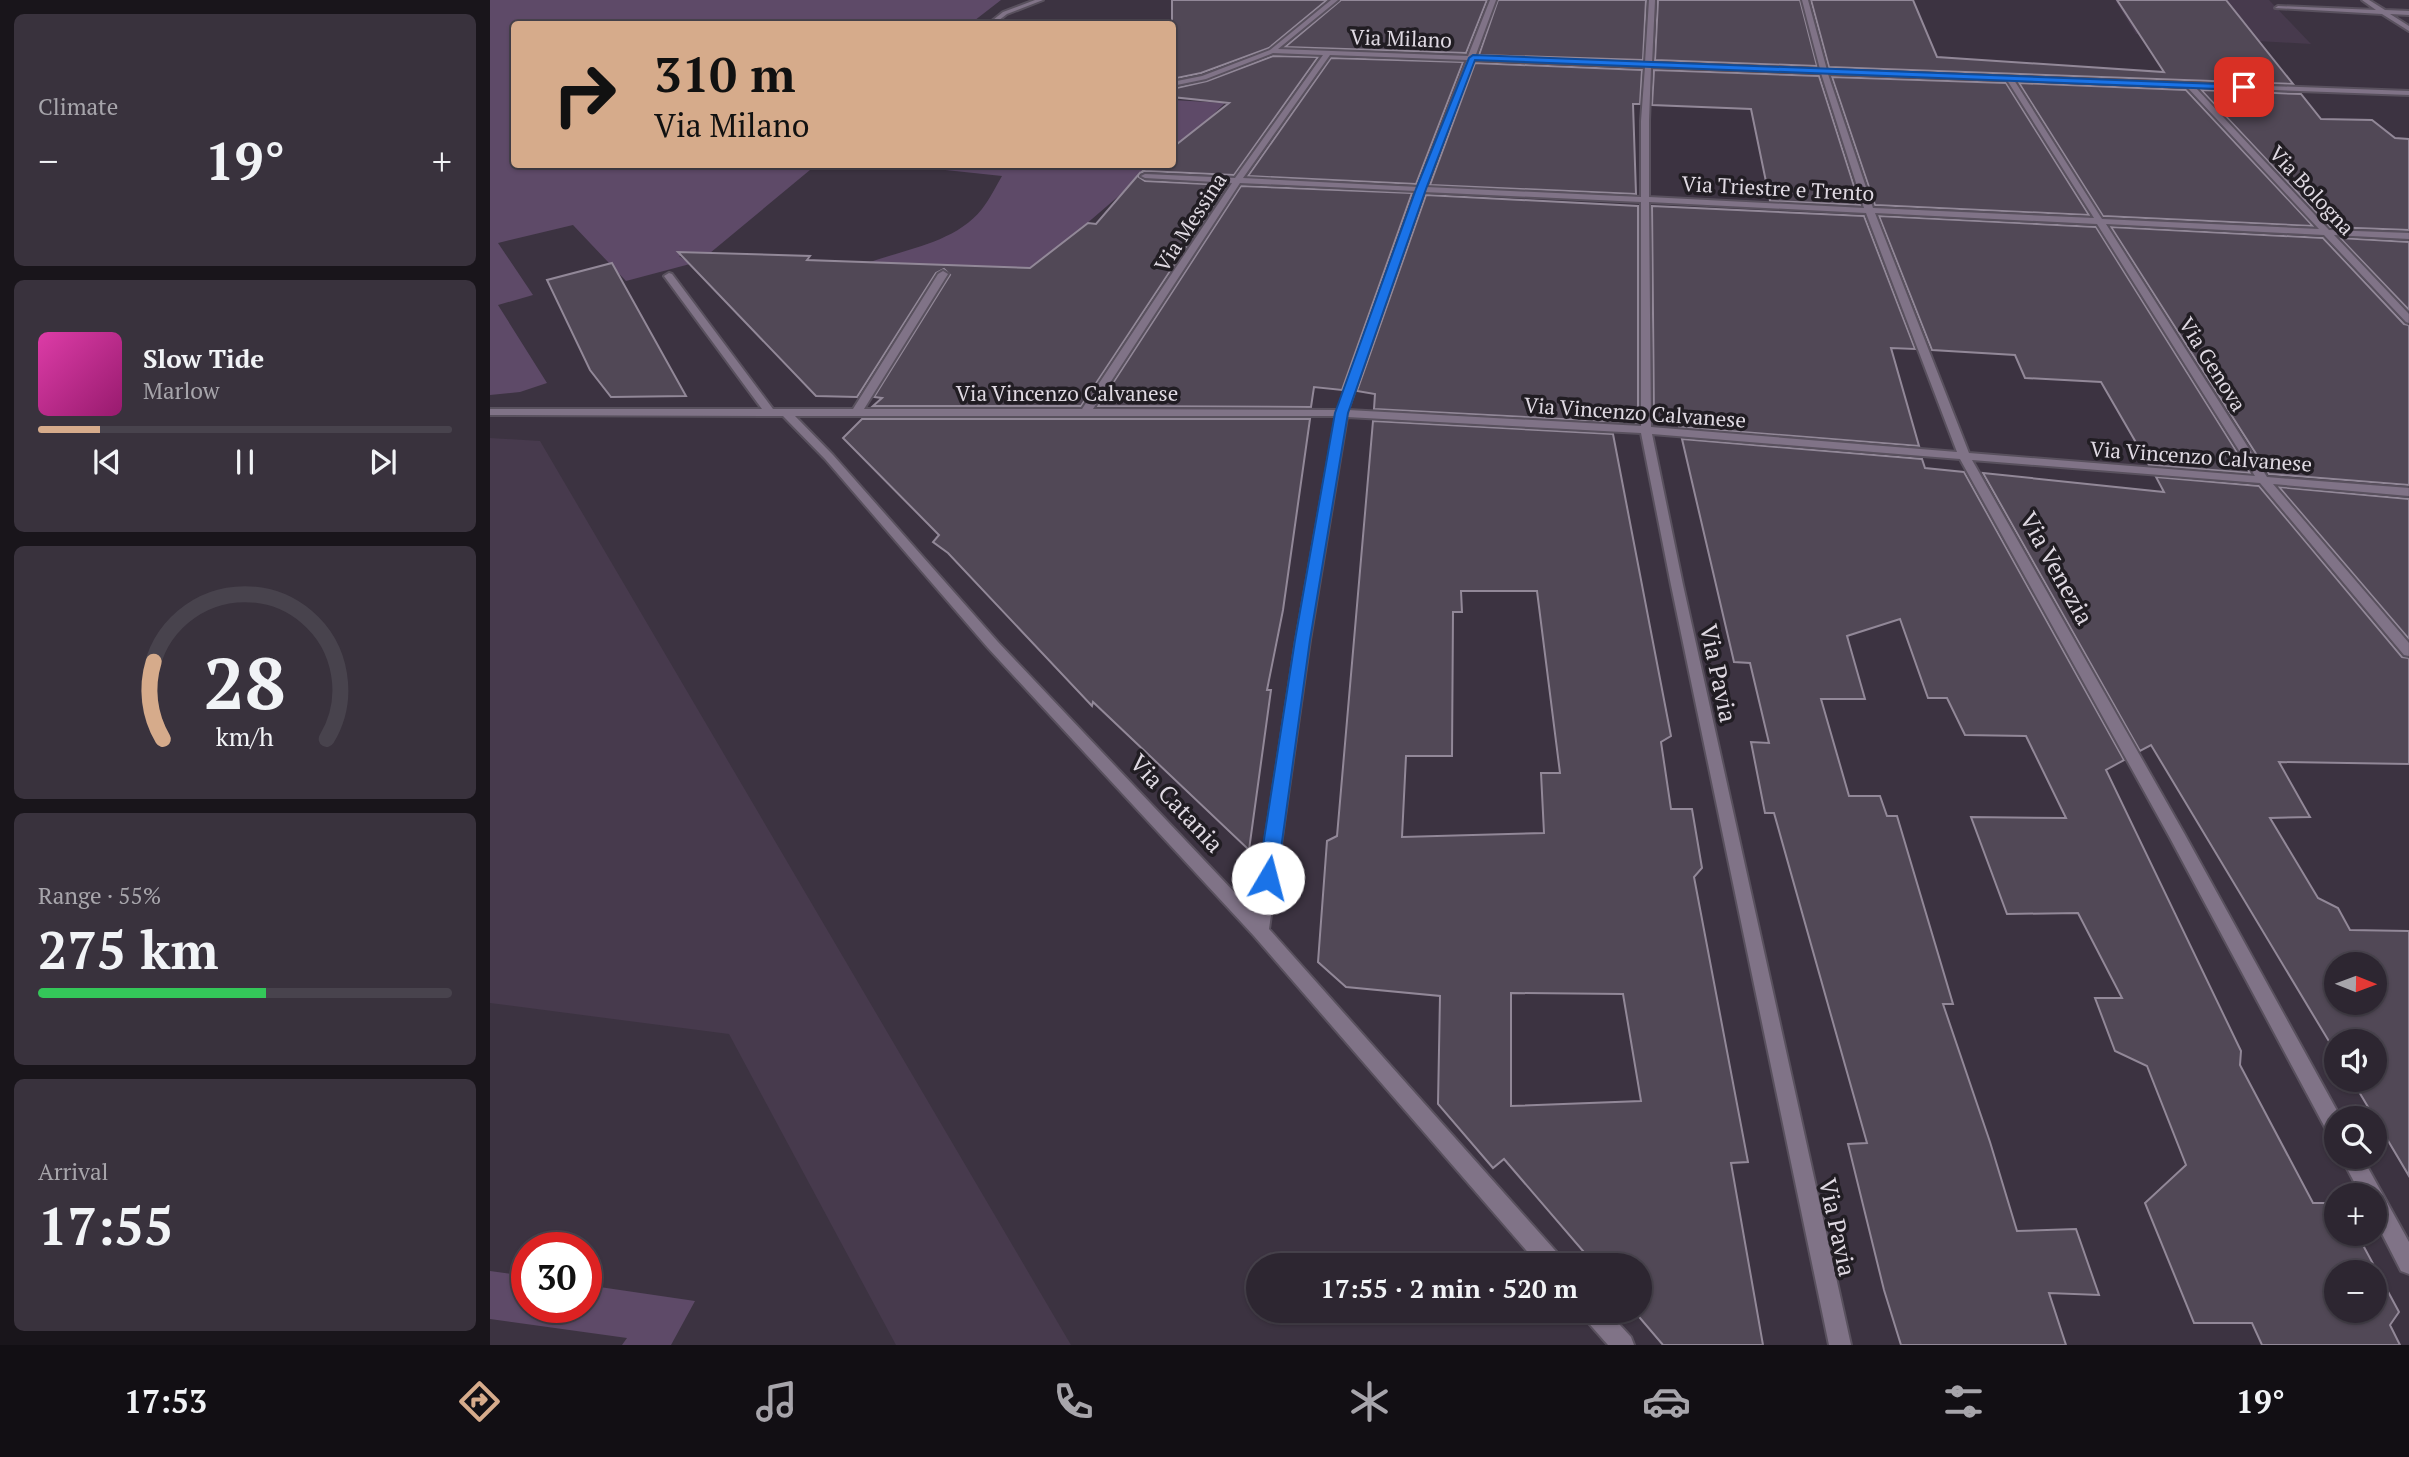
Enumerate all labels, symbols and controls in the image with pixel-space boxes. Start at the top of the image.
street label: Via Milano [1350,22,1452,54]
text: 310 m [654,41,796,106]
icon: right [539,49,630,140]
pin [2214,57,2274,117]
icon: arrive [2225,68,2263,106]
text: Climate [38,91,118,122]
text: Via Milano [654,104,809,146]
text: 19° [205,126,285,195]
text: − [38,136,58,186]
text: + [432,136,452,186]
street label: Via Bologna [2263,139,2361,241]
street label: Via Messina [1148,167,1233,277]
street label: Via Triestre e Trento [1681,169,1875,207]
street label: Via Genova [2173,311,2253,417]
text: Slow Tide [143,341,264,375]
text: Marlow [143,375,220,406]
street label: Via Vincenzo Calvanese [956,379,1178,407]
street label: Via Vincenzo Calvanese [1523,390,1747,434]
street label: Via Vincenzo Calvanese [2089,434,2313,478]
icon: previous [88,443,126,481]
icon: pause [226,443,264,481]
icon: next [364,443,402,481]
street label: Via Venezia [2013,506,2101,630]
street label: Via Pavia [1693,621,1745,725]
text: 28 [204,633,286,730]
text: km/h [216,719,274,752]
street label: Via Catania [1123,747,1231,859]
position arrow [1231,841,1305,915]
text: Range · 55% [38,880,161,911]
text: 275 km [38,915,219,984]
north arrow [2324,952,2387,1015]
map controls [2324,952,2387,1323]
button: sound [2324,1029,2387,1092]
button: search [2324,1106,2387,1169]
text: Arrival [38,1156,109,1187]
street label: Via Pavia [1812,1175,1864,1279]
button: + [2324,1183,2387,1246]
text: 17:55 [38,1191,173,1260]
speed limit sign: 30 [511,1232,602,1323]
button: − [2324,1260,2387,1323]
text: 17:55 · 2 min · 520 m [1320,1271,1578,1305]
icon: directions [455,1377,504,1426]
icon: music [752,1377,801,1426]
icon: phone [1049,1377,1098,1426]
icon: climate [1345,1377,1394,1426]
icon: car [1642,1377,1691,1426]
icon: filters [1939,1377,1988,1426]
text: 17:53 [124,1380,207,1422]
text: 19° [2236,1380,2285,1422]

